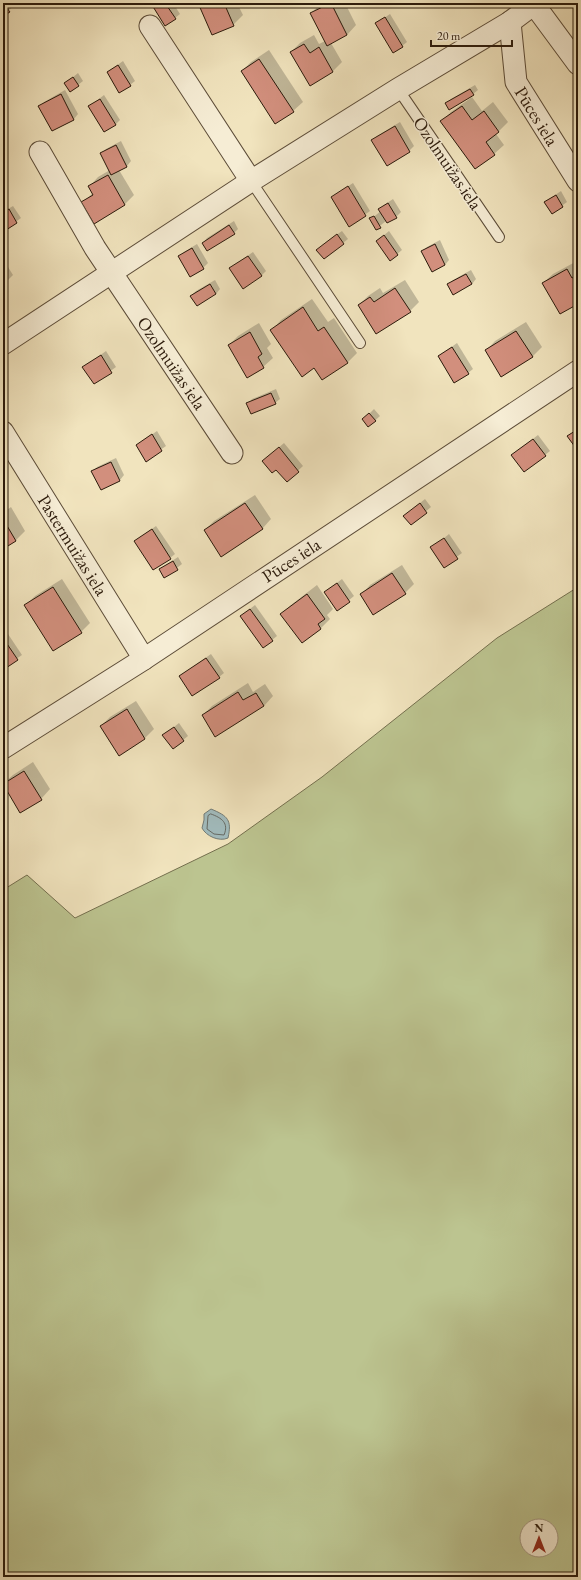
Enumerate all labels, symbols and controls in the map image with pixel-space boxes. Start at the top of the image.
scale bar [431,22,512,48]
text: 20 m [437,28,461,44]
street label: Pūces iela [510,82,565,151]
street label: Ozolmuižas iela [408,112,488,215]
street label: Ozolmuižas iela [132,312,212,415]
street label: Pastermuižas iela [33,490,114,601]
street label: Pūces iela [257,532,326,588]
north arrow [519,1518,559,1558]
text: N [535,1521,544,1535]

